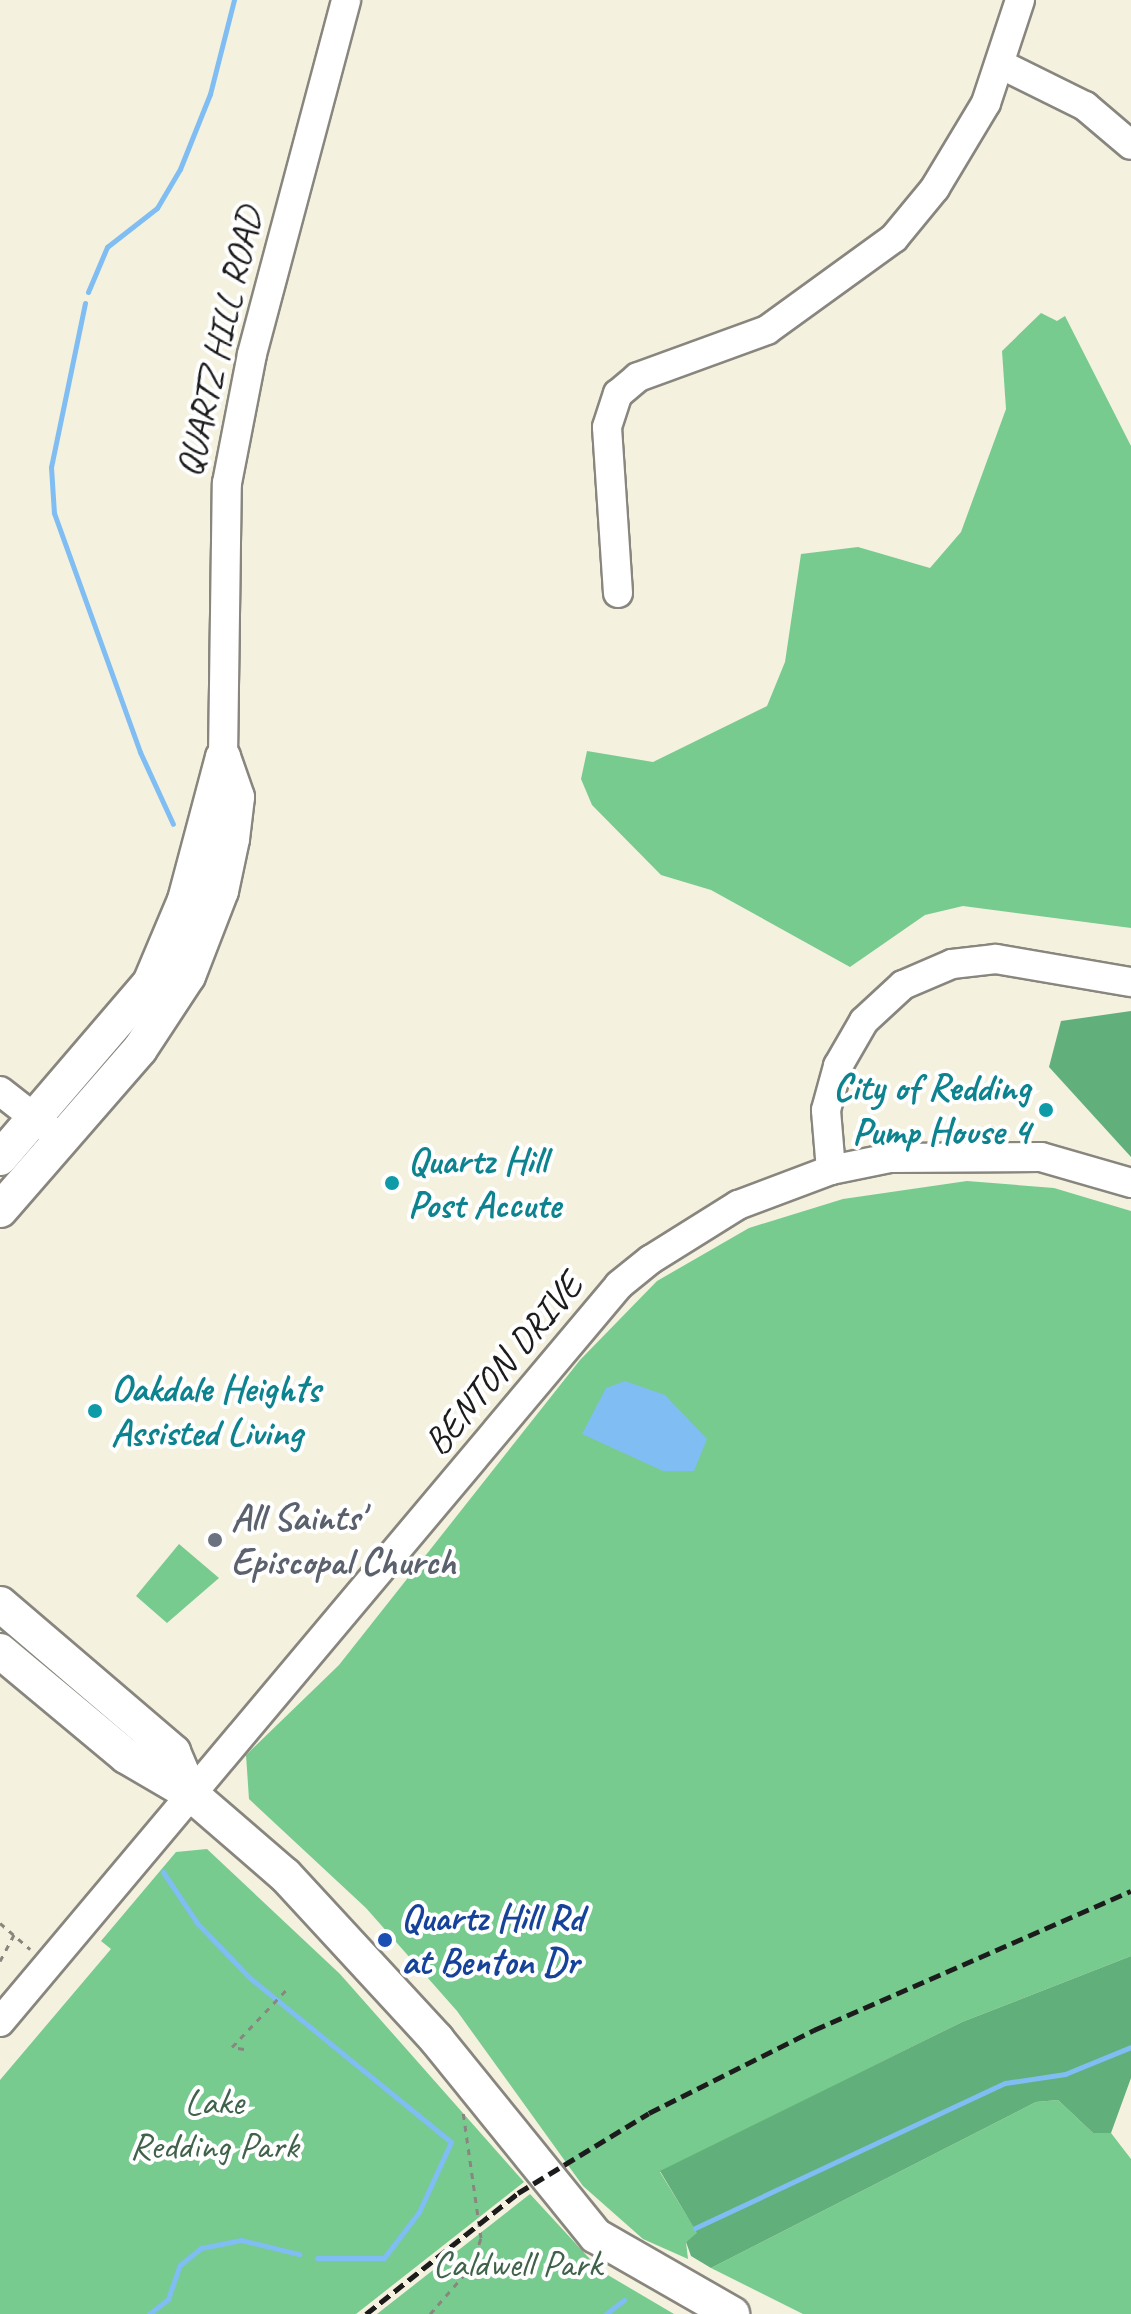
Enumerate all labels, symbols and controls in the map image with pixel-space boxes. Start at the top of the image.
street label: QUARTZ HILL ROAD [166,203,272,481]
place label: City of Redding Pump House 4 [833,1065,1030,1154]
marker: City of Redding Pump House 4 [1037,1101,1055,1119]
place label: Quartz Hill Post Accute [408,1138,560,1228]
marker: Quartz Hill Post Accute [383,1174,401,1192]
street label: BENTON DRIVE [414,1264,592,1464]
place label: Oakdale Heights Assisted Living [111,1366,320,1456]
marker: Oakdale Heights Assisted Living [86,1402,104,1420]
place label: All Saints' Episcopal Church [231,1495,457,1584]
marker: All Saints' Episcopal Church [206,1531,224,1549]
place label: Quartz Hill Rd at Benton Dr [401,1895,585,1984]
marker: Quartz Hill Rd at Benton Dr [376,1931,394,1949]
park label: Lake Redding Park [129,2079,299,2168]
park label: Caldwell Park [432,2241,602,2287]

